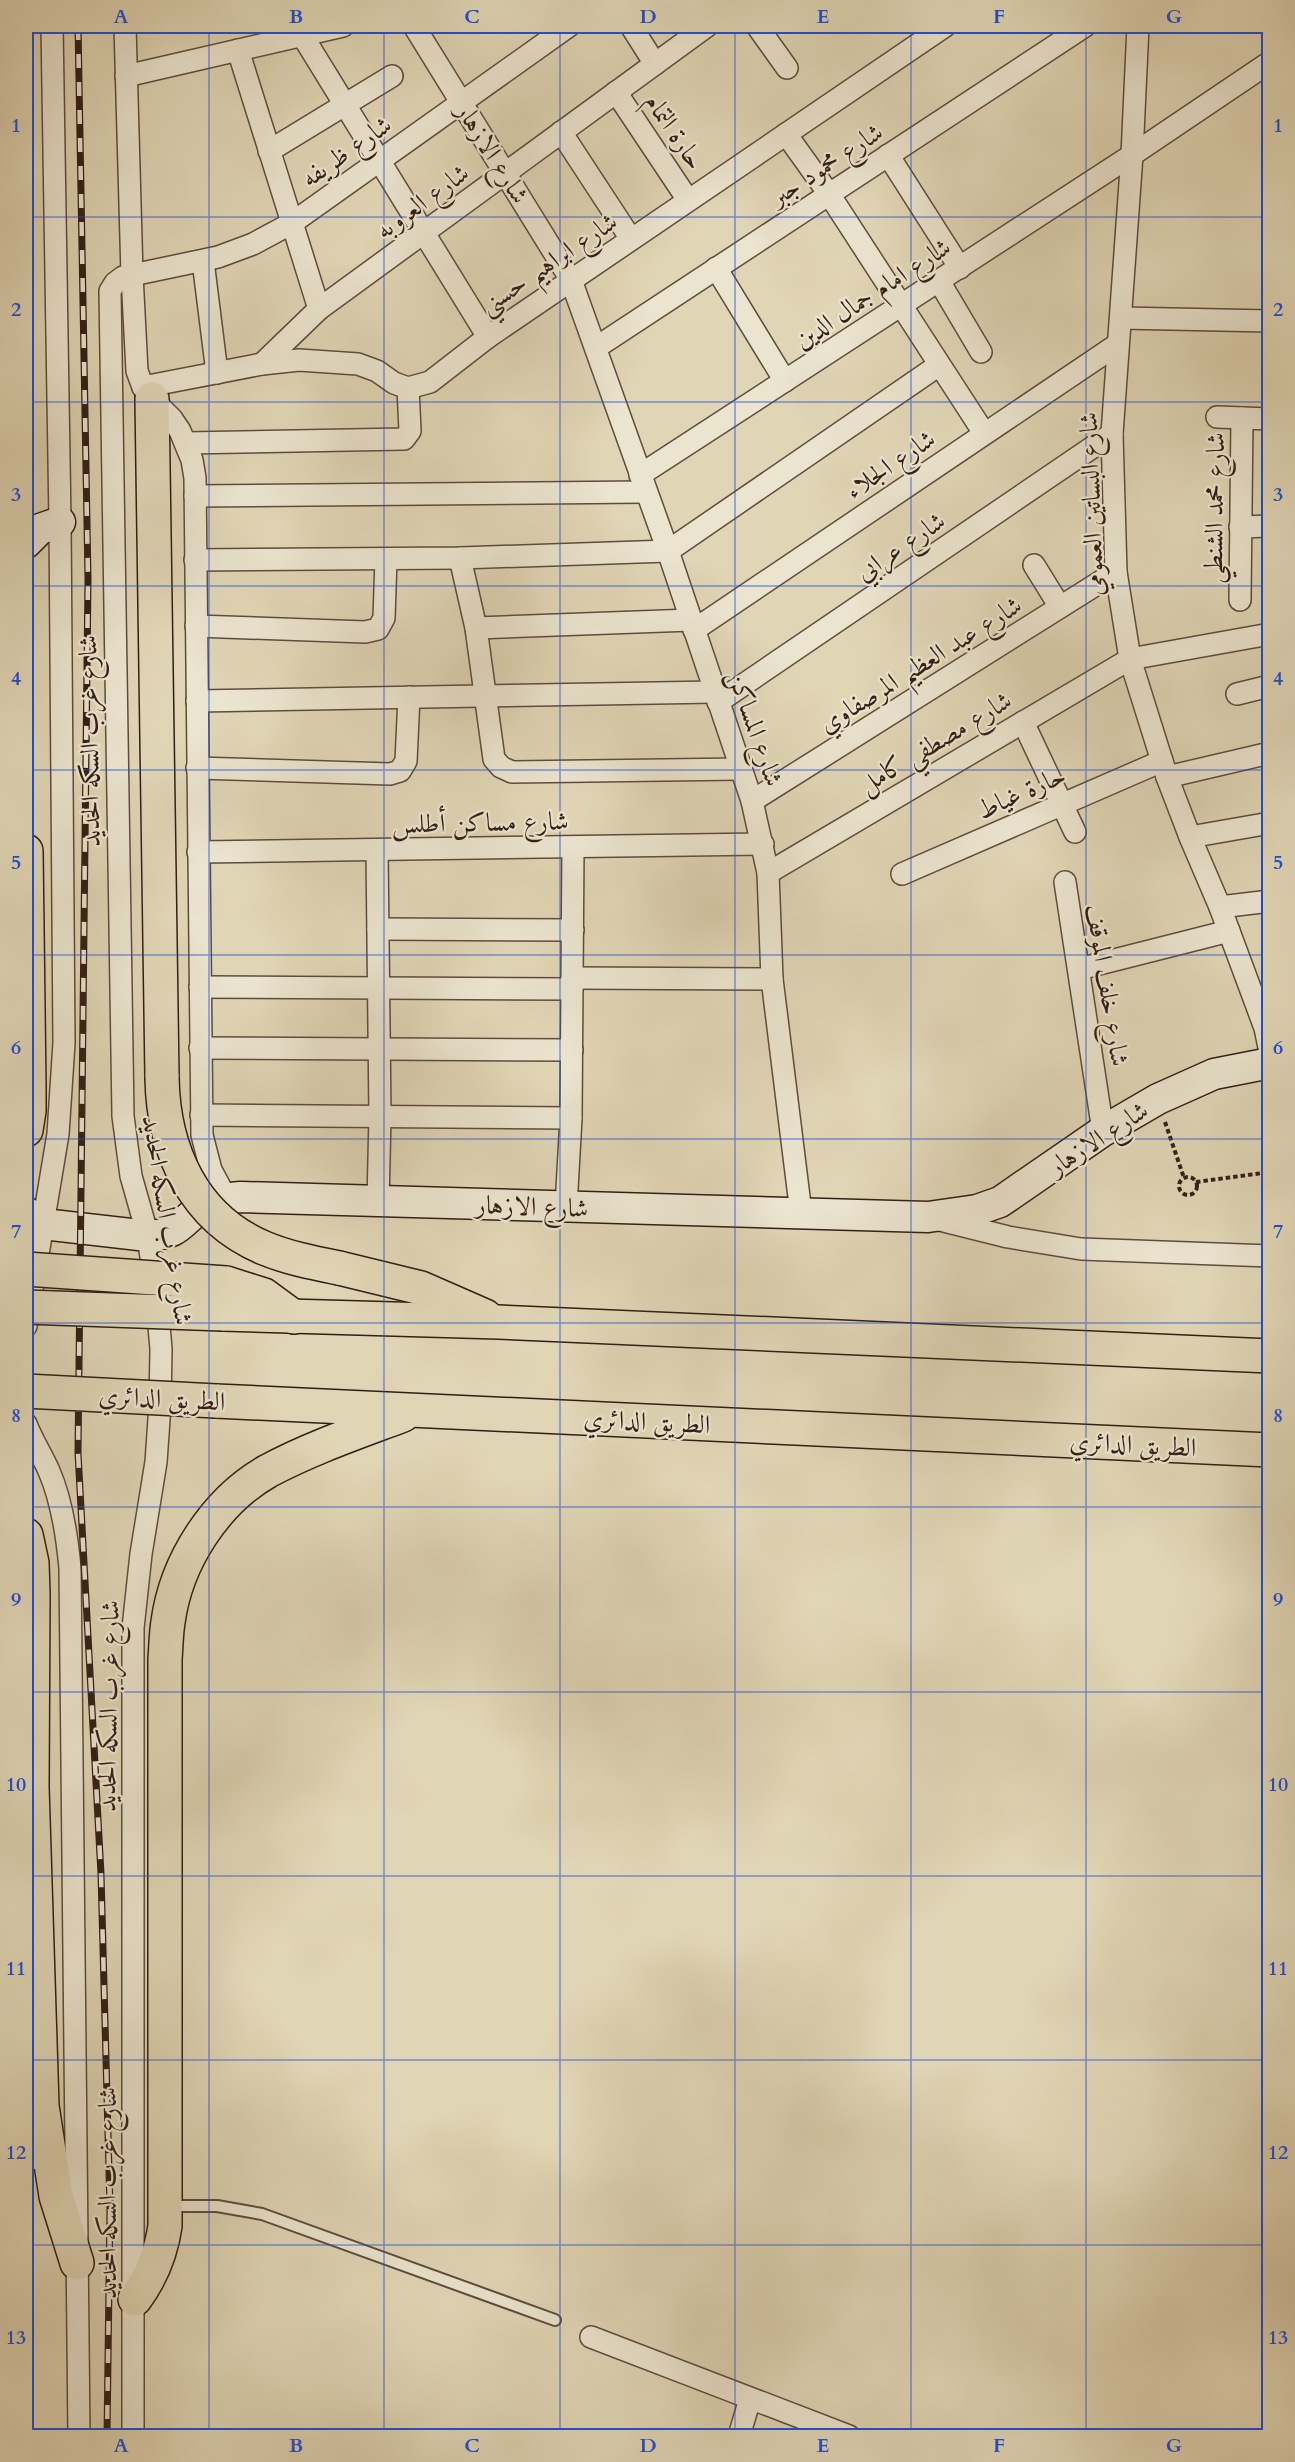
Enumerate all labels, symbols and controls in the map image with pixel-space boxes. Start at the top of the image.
text: A [113,3,129,30]
text: B [289,3,303,30]
text: C [464,3,480,30]
text: D [639,3,657,30]
text: E [817,3,829,30]
text: F [993,3,1005,30]
text: G [1166,3,1182,30]
street label: حارة التمام [632,86,713,179]
street label: شارع الازهار [443,94,537,213]
street label: شارع ظريفه [294,107,401,199]
text: 1 [11,112,21,139]
text: 1 [1273,112,1283,139]
street label: شارع محمود جبر [760,115,892,219]
street label: شارع العروبه [368,155,479,251]
street label: شارع ابراهيم حسني [472,204,629,329]
street label: شارع امام جمال الدين [787,230,960,361]
text: 2 [11,296,21,323]
text: 2 [1273,296,1283,323]
street label: شارع البساتين العمومي [1071,411,1116,597]
street label: شارع الجلاء [838,421,945,511]
street label: شارع محمد الشنطي [1196,432,1240,584]
text: 3 [11,481,21,508]
text: 3 [1273,481,1283,508]
street label: شارع عرابي [848,504,954,593]
street label: شارع عبد العظيم المرصفاوي [812,588,1033,748]
street label: شارع غرب السكه الحديد [70,635,113,847]
text: 4 [11,665,21,692]
street label: شارع المساكن [716,665,792,792]
text: 4 [1273,665,1283,692]
street label: شارع مصطفي كامل [852,683,1022,809]
street label: حارة غياط [971,757,1071,828]
street label: شارع مساكن أطلس [391,803,569,846]
text: 5 [11,849,21,876]
text: 5 [1273,849,1283,876]
street label: شارع خلف الموقف [1073,901,1138,1069]
text: 6 [11,1034,21,1061]
text: 6 [1273,1034,1283,1061]
street label: شارع الازهار [1039,1093,1157,1189]
street label: شارع غرب السكه الحديد [130,1113,201,1328]
street label: شارع الازهار [472,1187,589,1230]
text: 7 [11,1218,21,1245]
text: 7 [1273,1218,1283,1245]
street label: الطريق الدائري [97,1378,226,1422]
street label: الطريق الدائري [582,1401,711,1445]
text: 8 [11,1402,21,1429]
text: 8 [1273,1402,1283,1429]
street label: الطريق الدائري [1068,1424,1197,1468]
text: 9 [11,1586,21,1613]
text: 9 [1273,1586,1283,1613]
street label: شارع غرب السكه الحديد [89,1600,132,1812]
text: 10 [6,1771,26,1798]
text: 10 [1268,1771,1288,1798]
text: 11 [6,1955,26,1982]
text: 11 [1268,1955,1288,1982]
street label: شارع غرب السكه الحديد [90,2087,129,2299]
text: 12 [6,2139,26,2166]
text: 12 [1268,2139,1288,2166]
text: 13 [6,2324,26,2351]
text: 13 [1268,2324,1288,2351]
text: A [113,2432,129,2459]
text: B [289,2432,303,2459]
text: C [464,2432,480,2459]
text: D [639,2432,657,2459]
text: E [817,2432,829,2459]
text: F [993,2432,1005,2459]
text: G [1166,2432,1182,2459]

